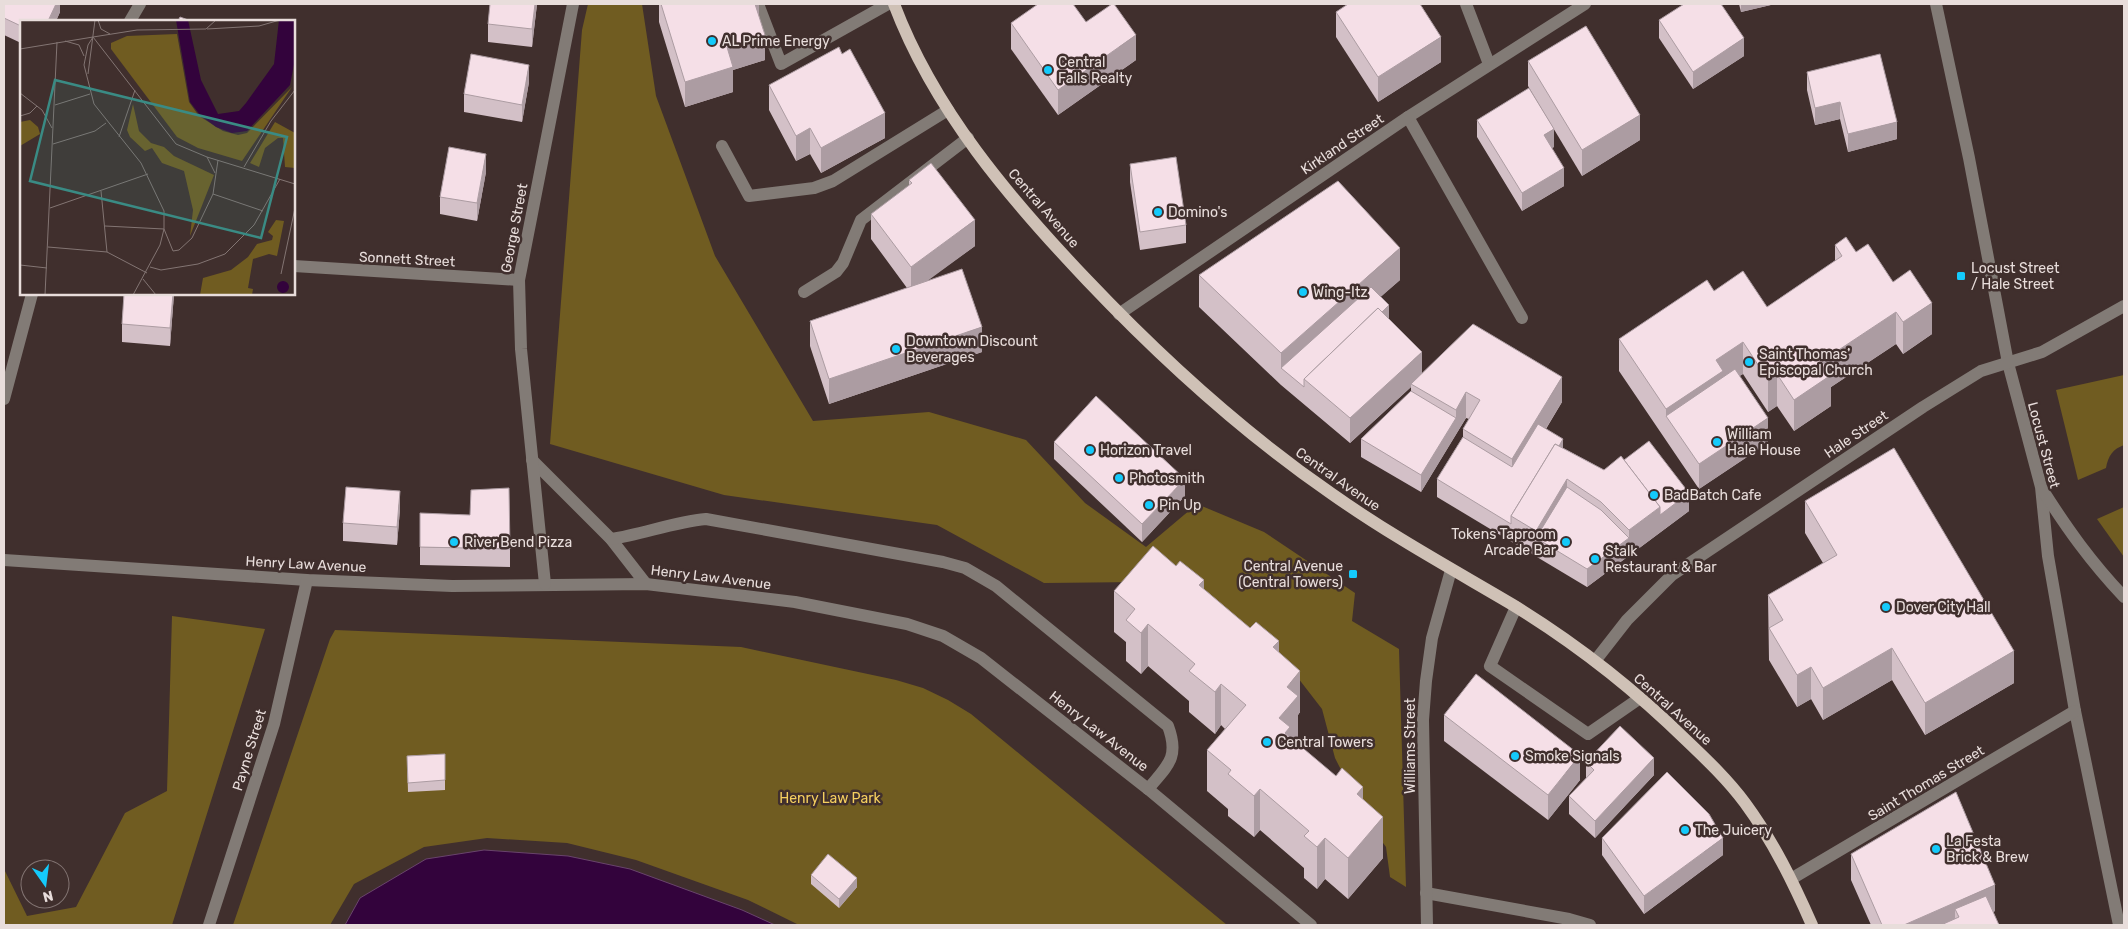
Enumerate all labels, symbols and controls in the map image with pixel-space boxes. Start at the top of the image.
inset map [20,20,295,295]
place label: AL Prime Energy [722,33,830,50]
marker: AL Prime Energy [706,35,718,47]
place label: Central Falls Realty [1058,54,1132,87]
marker: Central Falls Realty [1042,64,1054,76]
street label: Kirkland Street [1298,110,1387,178]
street label: Central Avenue [1005,165,1083,252]
street label: George Street [497,181,532,274]
place label: Domino's [1168,204,1228,221]
marker: Domino's [1152,206,1164,218]
street label: Sonnett Street [358,248,456,271]
place label: Locust Street / Hale Street [1971,260,2060,293]
marker: Locust Street / Hale Street [1955,270,1967,282]
place label: Wing-Itz [1313,284,1368,301]
marker: Wing-Itz [1297,286,1309,298]
place label: Downtown Discount Beverages [906,333,1038,366]
marker: Downtown Discount Beverages [890,343,902,355]
place label: Saint Thomas' Episcopal Church [1759,346,1873,379]
marker: Saint Thomas' Episcopal Church [1743,356,1755,368]
street label: Locust Street [2024,400,2063,491]
street label: Hale Street [1821,407,1892,462]
place label: William Hale House [1727,426,1801,459]
marker: William Hale House [1711,436,1723,448]
place label: Horizon Travel [1100,442,1192,459]
marker: Horizon Travel [1084,444,1096,456]
street label: Central Avenue [1292,444,1383,515]
place label: Photosmith [1129,470,1205,487]
marker: Photosmith [1113,472,1125,484]
place label: BadBatch Cafe [1664,487,1762,504]
marker: BadBatch Cafe [1648,489,1660,501]
place label: Pin Up [1159,497,1201,514]
marker: Pin Up [1143,499,1155,511]
place label: Tokens Taproom Arcade Bar [1451,526,1557,559]
place label: River Bend Pizza [464,534,572,551]
marker: River Bend Pizza [448,536,460,548]
marker: Tokens Taproom Arcade Bar [1560,536,1572,548]
place label: Stalk Restaurant & Bar [1605,543,1717,576]
street label: Henry Law Avenue [245,553,367,576]
marker: Stalk Restaurant & Bar [1589,553,1601,565]
place label: Central Avenue (Central Towers) [1238,558,1343,591]
street label: Henry Law Avenue [650,562,772,593]
marker: Central Avenue (Central Towers) [1347,568,1359,580]
place label: Dover City Hall [1896,599,1991,616]
marker: Dover City Hall [1880,601,1892,613]
street label: Central Avenue [1630,670,1715,749]
street label: Henry Law Avenue [1046,687,1152,775]
street label: Williams Street [1402,697,1419,794]
street label: Payne Street [229,707,270,793]
place label: Central Towers [1277,734,1373,751]
marker: Central Towers [1261,736,1273,748]
street label: Saint Thomas Street [1865,742,1988,825]
place label: Smoke Signals [1525,748,1620,765]
marker: Smoke Signals [1509,750,1521,762]
park label: Henry Law Park [779,790,882,807]
place label: The Juicery [1695,822,1772,839]
marker: The Juicery [1679,824,1691,836]
place label: La Festa Brick & Brew [1946,833,2029,866]
marker: La Festa Brick & Brew [1930,843,1942,855]
north arrow [20,859,70,909]
text: N [41,887,55,906]

